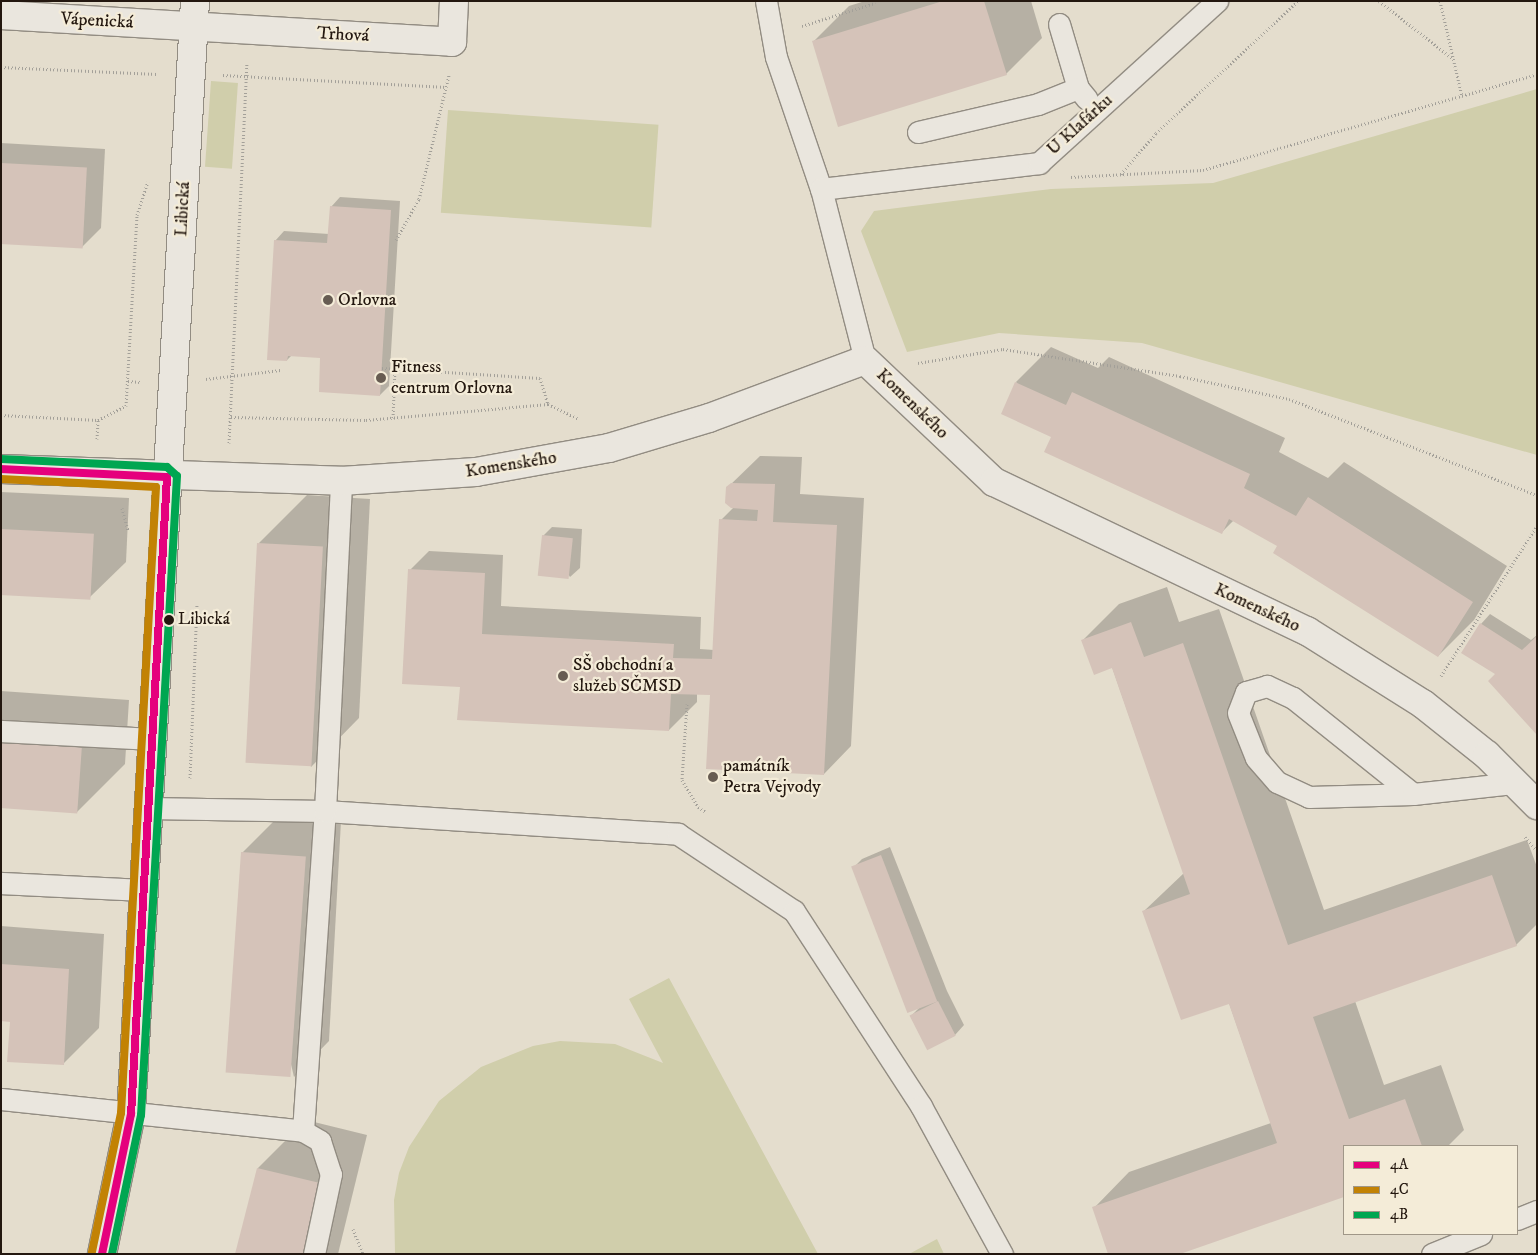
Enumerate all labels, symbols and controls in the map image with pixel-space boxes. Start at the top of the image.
street label: Vápenická [60,8,134,34]
street label: Trhová [316,23,370,47]
street label: U Klafárku [1043,90,1117,160]
street label: Libická [171,181,195,237]
place label: Orlovna [338,289,396,311]
marker: Orlovna [322,294,334,306]
place label: Fitness centrum Orlovna [391,357,512,399]
street label: Komenského [871,364,953,444]
marker: Fitness centrum Orlovna [375,372,387,384]
street label: Komenského [464,447,558,483]
street label: Komenského [1211,579,1303,637]
place label: Libická [178,610,230,630]
marker: Libická [164,615,174,625]
place label: SŠ obchodní a služeb SČMSD [573,655,681,698]
marker: SŠ obchodní a služeb SČMSD [557,670,569,682]
place label: památník Petra Vejvody [723,756,821,799]
marker: památník Petra Vejvody [707,771,719,783]
legend [1343,1145,1518,1235]
text: 4A [1390,1155,1408,1174]
text: 4C [1390,1180,1409,1199]
text: 4B [1390,1205,1408,1224]

